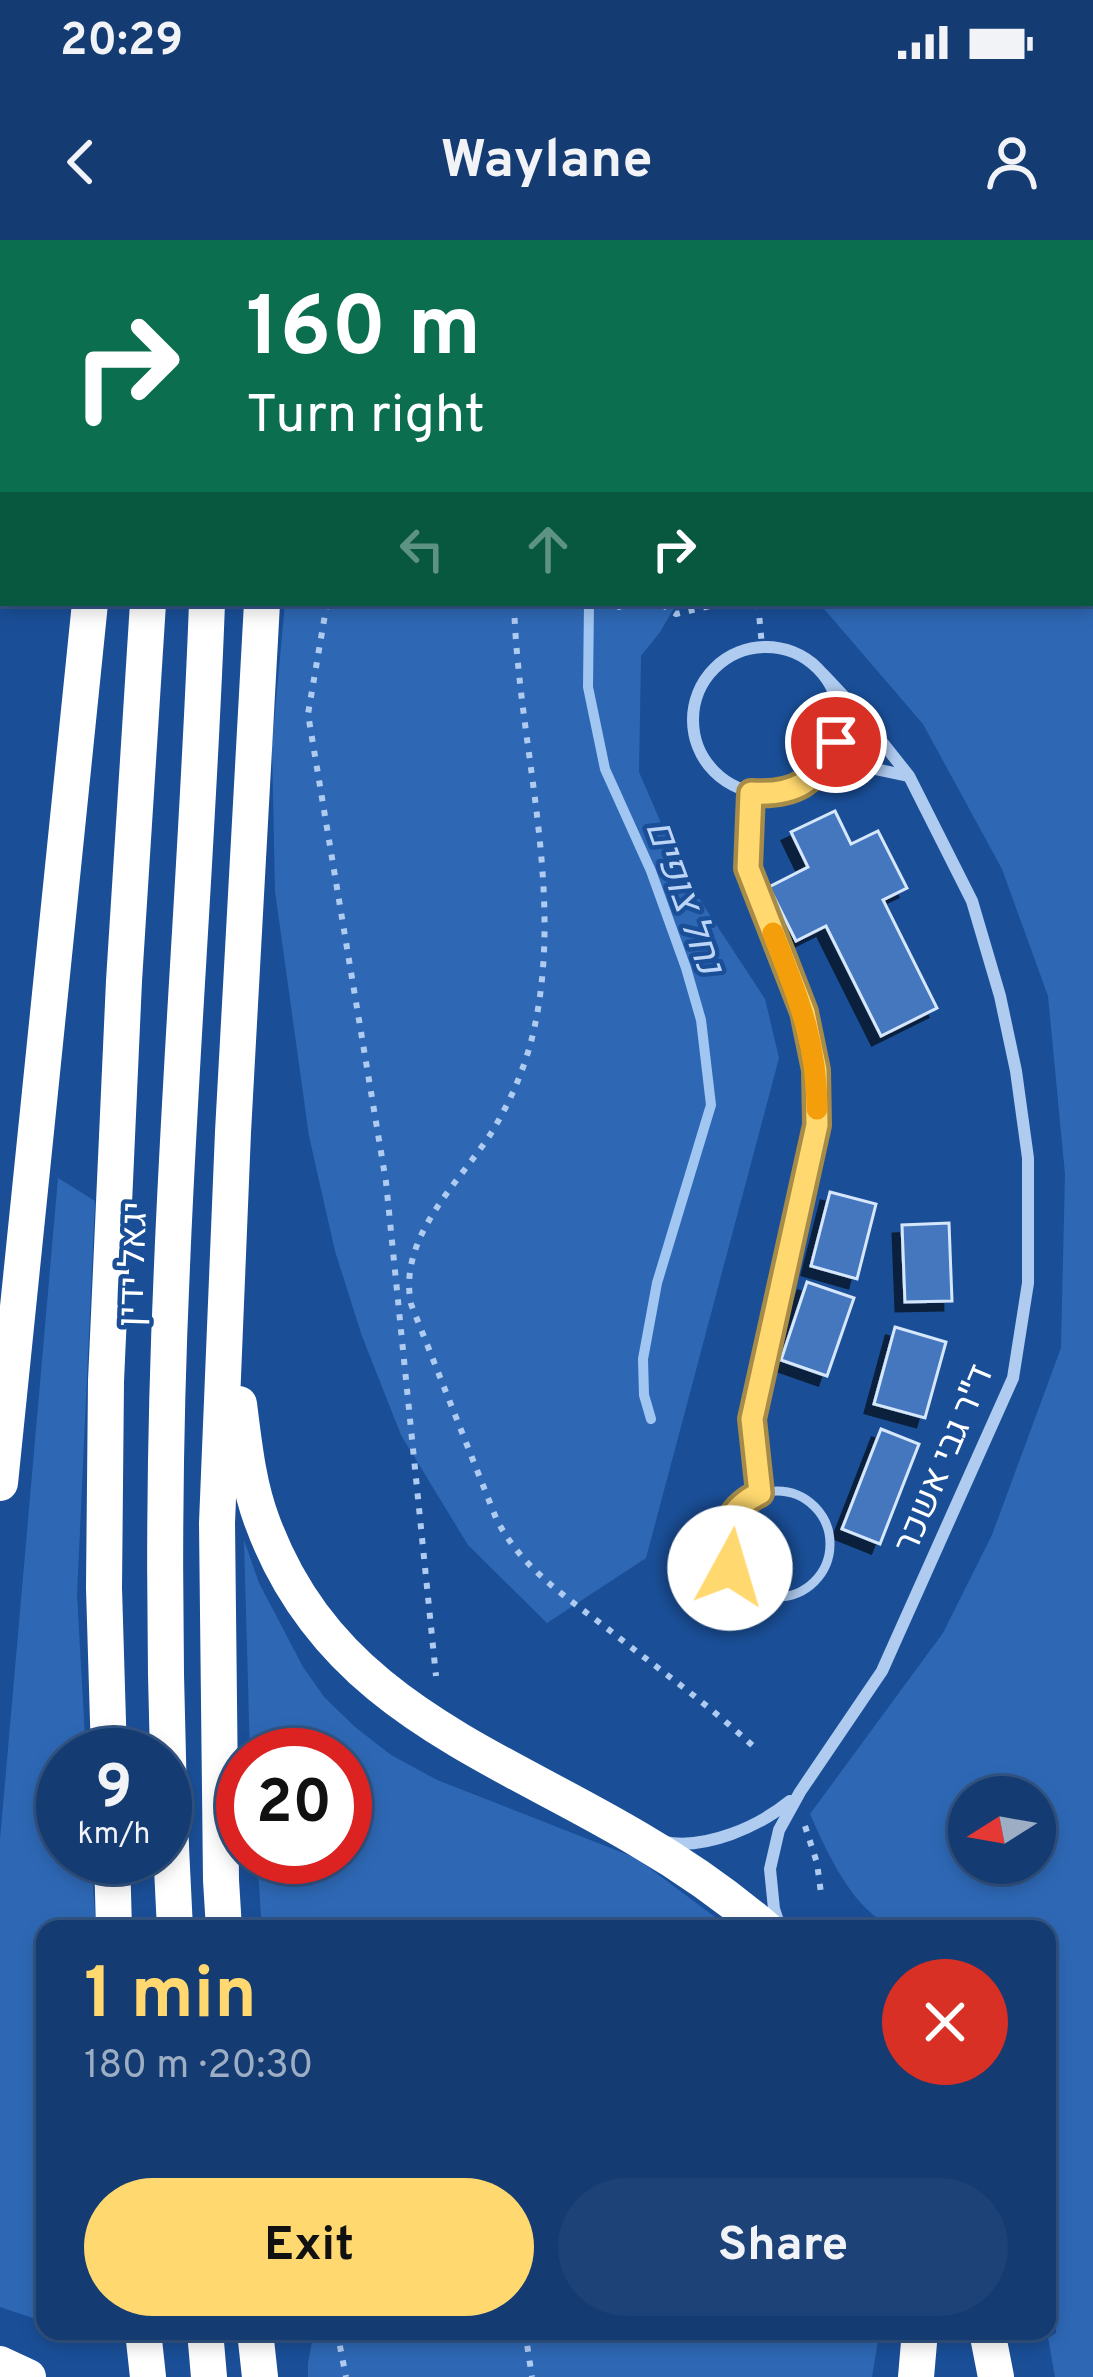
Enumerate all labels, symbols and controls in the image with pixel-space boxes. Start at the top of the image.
text: 20:29 [60,14,183,71]
text: Waylane [440,128,653,197]
icon: back [48,129,114,195]
icon: person [979,129,1045,195]
text: 160 m [246,279,481,385]
icon: right [48,288,204,444]
text: Turn right [246,383,485,452]
icon: left [389,516,455,582]
icon: ahead [515,516,581,582]
icon: right [641,516,707,582]
pin [785,691,887,793]
icon: arrive [803,709,869,775]
water label: נחל צופים [631,814,733,984]
street label: יגאל ידין [110,1201,160,1328]
street label: ד"ר גבי אשכר [885,1358,1006,1561]
position arrow [667,1505,793,1631]
speed limit sign: 20 [216,1728,372,1884]
text: 9 [96,1753,132,1829]
north arrow [948,1776,1056,1884]
map controls [948,1776,1056,1884]
text: km/h [78,1817,150,1854]
text: 1 min [84,1952,257,2044]
button: close [882,1959,1008,2085]
text: 180 m · 20:30 [84,2043,313,2092]
button: Exit [84,2178,534,2316]
button: Share [558,2178,1008,2316]

